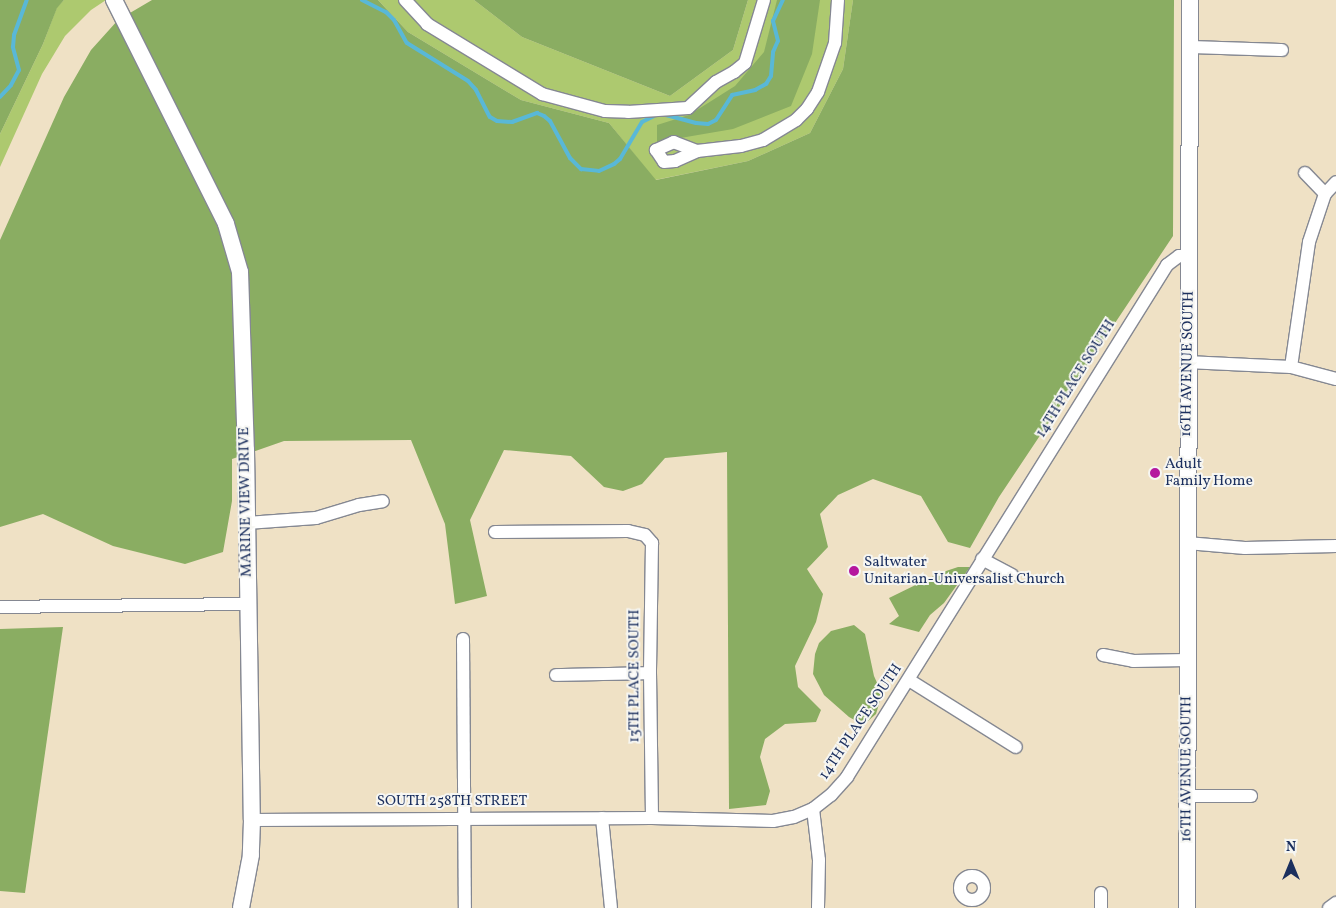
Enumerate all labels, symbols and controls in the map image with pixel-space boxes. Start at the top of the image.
street label: 16TH AVENUE SOUTH [1178,291,1198,437]
street label: 14TH PLACE SOUTH [1032,317,1120,441]
street label: MARINE VIEW DRIVE [236,426,256,578]
place label: Adult Family Home [1165,455,1253,490]
marker: Adult Family Home [1149,467,1161,479]
place label: Saltwater Unitarian-Universalist Church [864,553,1065,588]
marker: Saltwater Unitarian-Universalist Church [848,565,860,577]
street label: 13TH PLACE SOUTH [626,609,644,743]
street label: 14TH PLACE SOUTH [816,661,906,783]
street label: 16TH AVENUE SOUTH [1178,696,1196,842]
street label: SOUTH 258TH STREET [377,793,527,811]
north arrow [1266,838,1316,888]
text: N [1286,838,1296,857]

